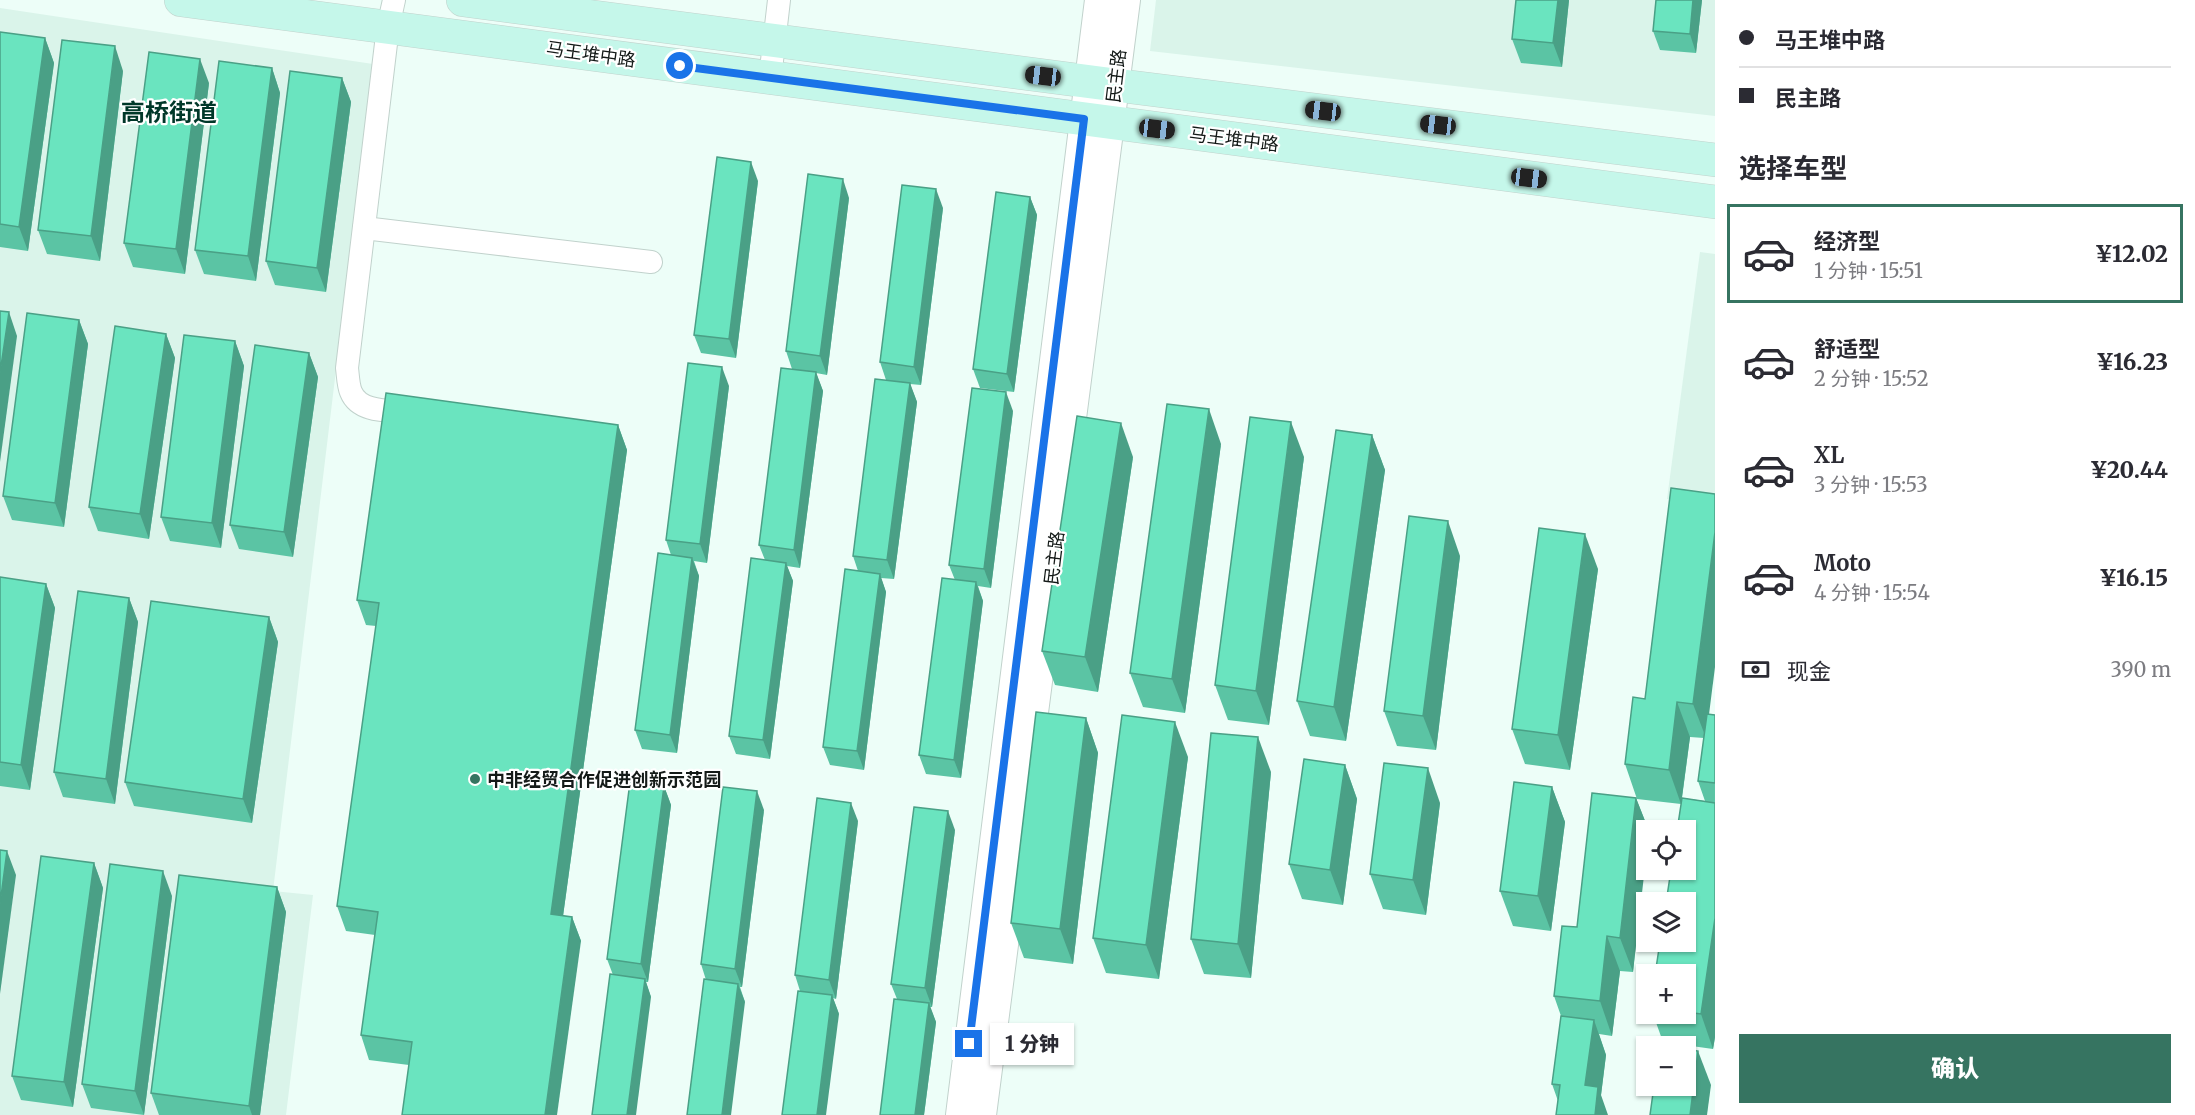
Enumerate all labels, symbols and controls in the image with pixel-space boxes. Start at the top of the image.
text: 马王堆中路 [1775,26,1885,54]
street label: 马王堆中路 [545,36,637,72]
street label: 民主路 [1101,48,1131,104]
route start [666,52,693,79]
car [1024,65,1062,87]
text: 民主路 [1775,84,1841,112]
district label: 高桥街道 [121,97,217,128]
car [1304,100,1342,122]
car [1419,114,1457,136]
car [1138,118,1176,140]
street label: 马王堆中路 [1188,122,1280,156]
text: 选择车型 [1739,151,1847,185]
car [1510,167,1548,189]
icon: car [1742,227,1796,281]
text: 经济型 [1814,227,1880,255]
text: ¥12.02 [2095,240,2168,268]
text: 1 分钟 · 15:51 [1814,258,1923,283]
icon: car [1742,335,1796,389]
text: 舒适型 [1814,335,1880,363]
text: ¥16.23 [2096,348,2168,376]
text: 2 分钟 · 15:52 [1814,366,1929,391]
text: XL [1814,441,1844,469]
icon: car [1742,443,1796,497]
text: ¥20.44 [2090,456,2168,484]
text: 3 分钟 · 15:53 [1814,472,1928,497]
street label: 民主路 [1039,530,1069,586]
text: Moto [1814,549,1871,577]
icon: car [1742,551,1796,605]
text: ¥16.15 [2099,564,2168,592]
text: 4 分钟 · 15:54 [1814,580,1930,605]
icon: cash [1739,653,1772,686]
text: 现金 [1787,657,1831,685]
text: 390 m [2111,657,2171,682]
place label: 中非经贸合作促进创新示范园 [487,768,721,791]
marker: 中非经贸合作促进创新示范园 [468,772,482,786]
map controls [1636,820,1696,1096]
button: locate [1636,820,1696,880]
button: layers [1636,892,1696,952]
button: + [1636,964,1696,1024]
callout: 1 分钟 [990,1023,1074,1065]
route end [955,1030,982,1057]
text: 1 分钟 [1005,1031,1059,1056]
button: 确认 [1739,1034,2171,1103]
button: − [1636,1036,1696,1096]

